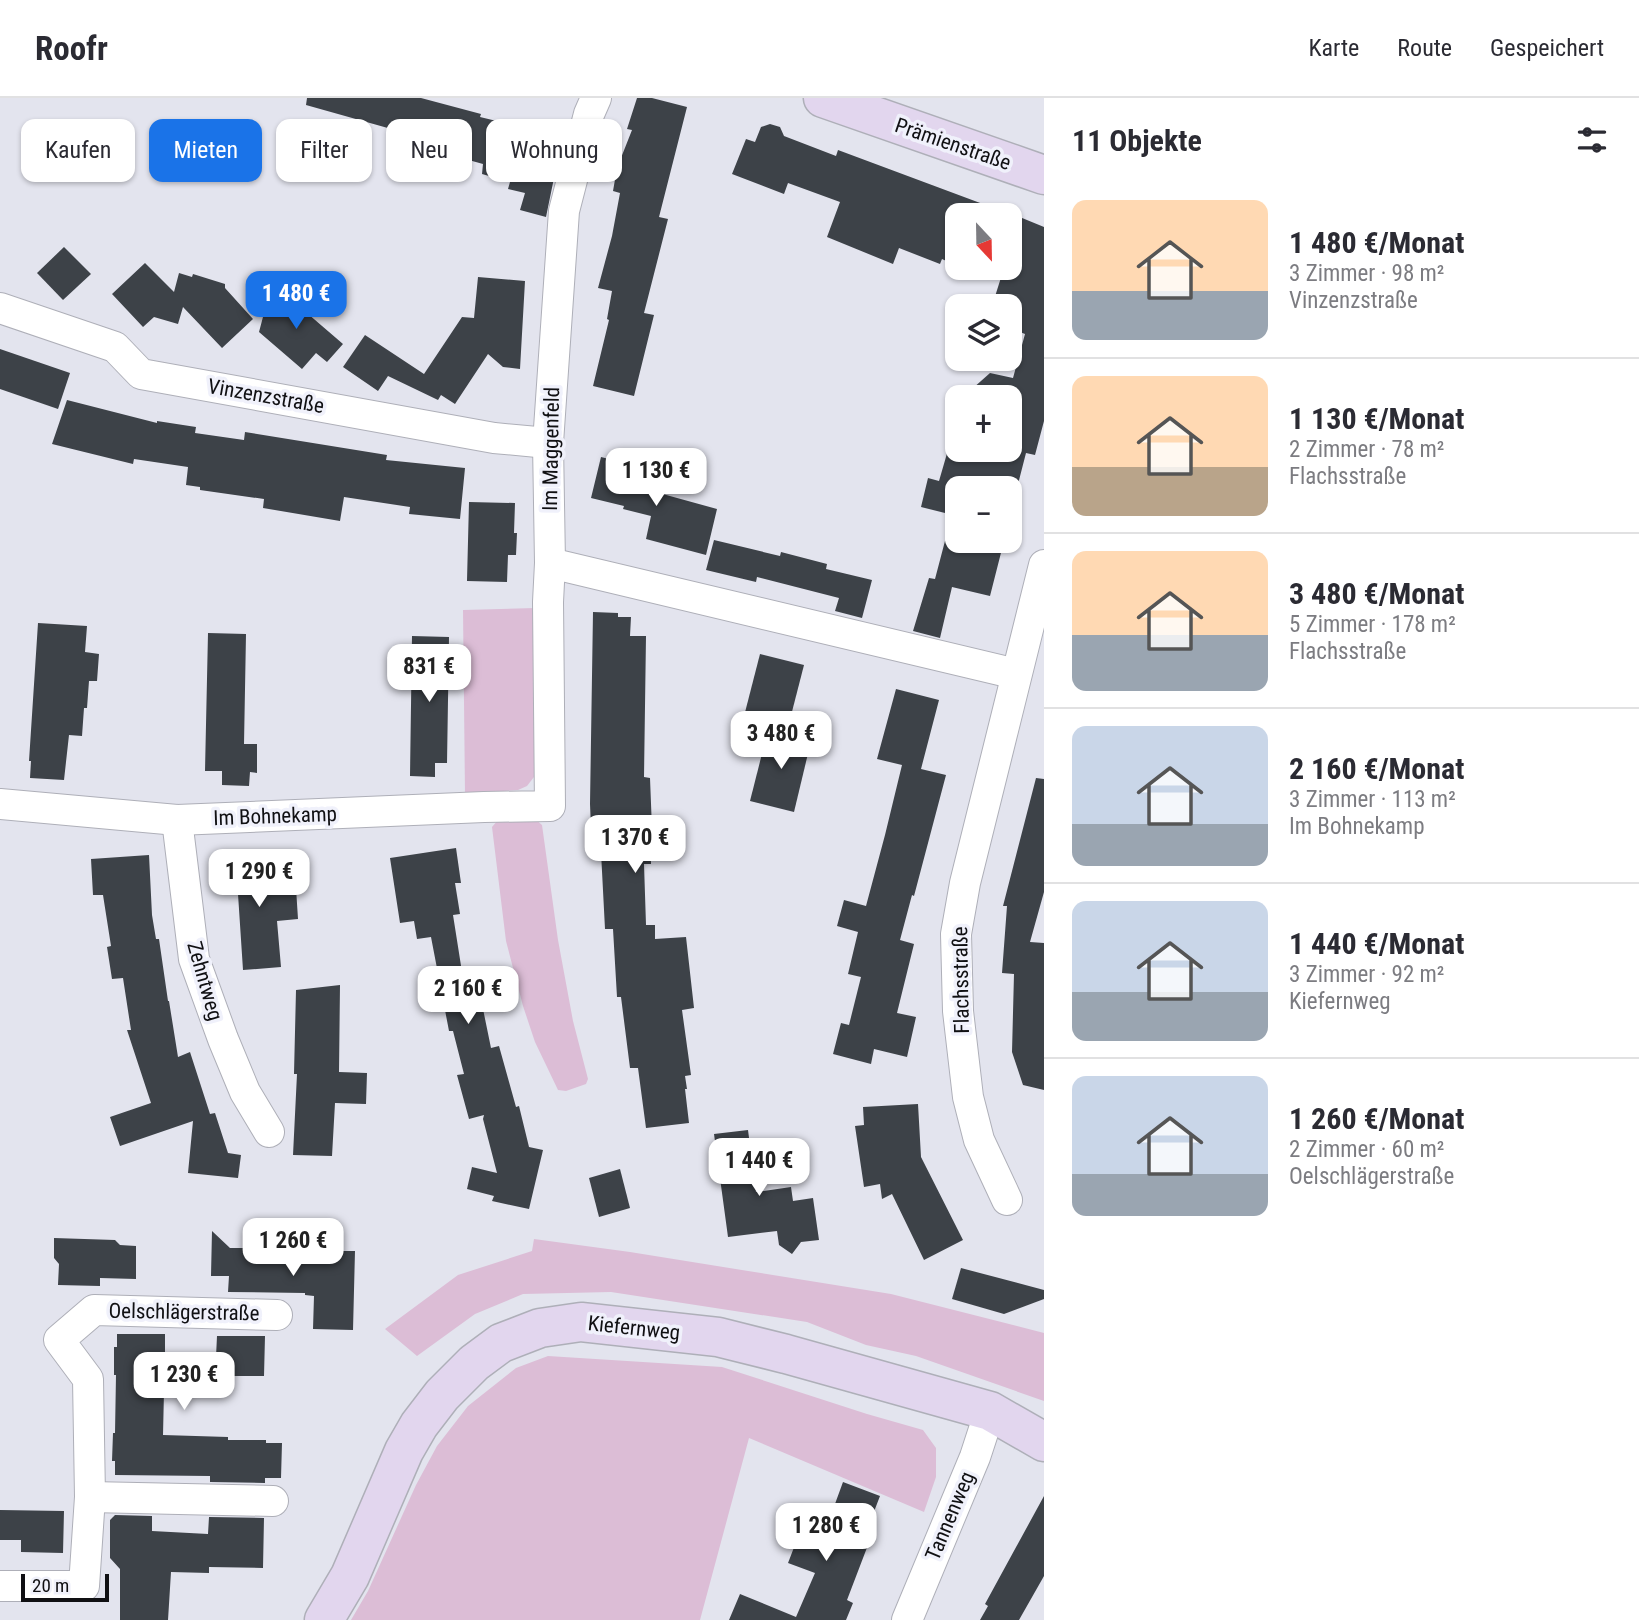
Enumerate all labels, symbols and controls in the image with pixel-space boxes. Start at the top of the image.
text: Roofr [35,29,108,68]
text: Karte [1309,34,1359,62]
text: Route [1397,34,1452,62]
text: Gespeichert [1490,34,1604,62]
street label: Prämienstraße [892,113,1014,175]
chip: Kaufen [21,119,135,182]
chip: Mieten [149,119,262,182]
chip: Filter [276,119,372,182]
chip: Neu [386,119,472,182]
chip: Wohnung [486,119,622,182]
icon: filters [1573,121,1611,159]
text: 11 Objekte [1072,123,1202,158]
north arrow [945,203,1022,280]
map controls [945,203,1022,553]
text: 1 480 €/Monat [1289,225,1464,260]
icon: home [1128,228,1212,312]
text: 3 Zimmer · 98 m² [1289,260,1444,287]
pin: 1 480 € [231,272,361,331]
text: 1 480 € [262,280,330,307]
text: Vinzenzstraße [1289,287,1418,314]
button: layers [945,294,1022,371]
street label: Vinzenzstraße [206,374,326,418]
button: + [945,385,1022,462]
street label: Im Maggenfeld [538,387,564,511]
text: 1 130 €/Monat [1289,401,1464,436]
icon: home [1128,404,1212,488]
text: 2 Zimmer · 78 m² [1289,436,1444,463]
pin: 1 130 € [591,448,721,508]
text: 1 130 € [622,457,690,484]
text: Flachsstraße [1289,463,1406,490]
button: − [945,476,1022,553]
text: 3 480 €/Monat [1289,576,1464,611]
icon: home [1128,579,1212,663]
text: 5 Zimmer · 178 m² [1289,611,1456,638]
text: Flachsstraße [1289,638,1406,665]
pin: 831 € [380,644,478,704]
text: 831 € [403,653,455,680]
pin: 3 480 € [716,712,846,771]
text: 3 480 € [747,720,815,747]
text: 2 160 €/Monat [1289,751,1464,786]
icon: home [1128,754,1212,838]
text: 3 Zimmer · 113 m² [1289,786,1456,813]
street label: Im Bohnekamp [213,802,337,830]
text: Im Bohnekamp [1289,813,1425,840]
pin: 1 370 € [570,816,700,875]
text: 1 370 € [601,824,669,851]
pin: 1 290 € [194,850,324,909]
text: 1 290 € [225,858,293,885]
street label: Flachsstraße [948,926,974,1034]
text: 1 440 €/Monat [1289,926,1464,961]
icon: home [1128,929,1212,1013]
street label: Zehntweg [182,939,228,1023]
text: 3 Zimmer · 92 m² [1289,961,1444,988]
pin: 2 160 € [403,967,533,1026]
text: 2 160 € [434,975,502,1002]
text: Kiefernweg [1289,988,1391,1015]
text: 1 260 €/Monat [1289,1101,1464,1136]
icon: home [1128,1104,1212,1188]
text: 2 Zimmer · 60 m² [1289,1136,1444,1163]
pin: 1 440 € [694,1138,824,1198]
text: 1 440 € [725,1147,793,1174]
text: Oelschlägerstraße [1289,1163,1454,1190]
pin: 1 260 € [228,1218,358,1278]
text: 1 260 € [259,1227,327,1254]
street label: Oelschlägerstraße [108,1299,260,1325]
street label: Kiefernweg [587,1311,681,1345]
pin: 1 230 € [119,1352,249,1412]
text: 1 230 € [150,1361,218,1388]
street label: Tannenweg [921,1468,979,1564]
pin: 1 280 € [761,1504,891,1563]
text: 1 280 € [792,1512,860,1539]
scale bar [21,1571,108,1603]
text: 20 m [32,1574,69,1597]

